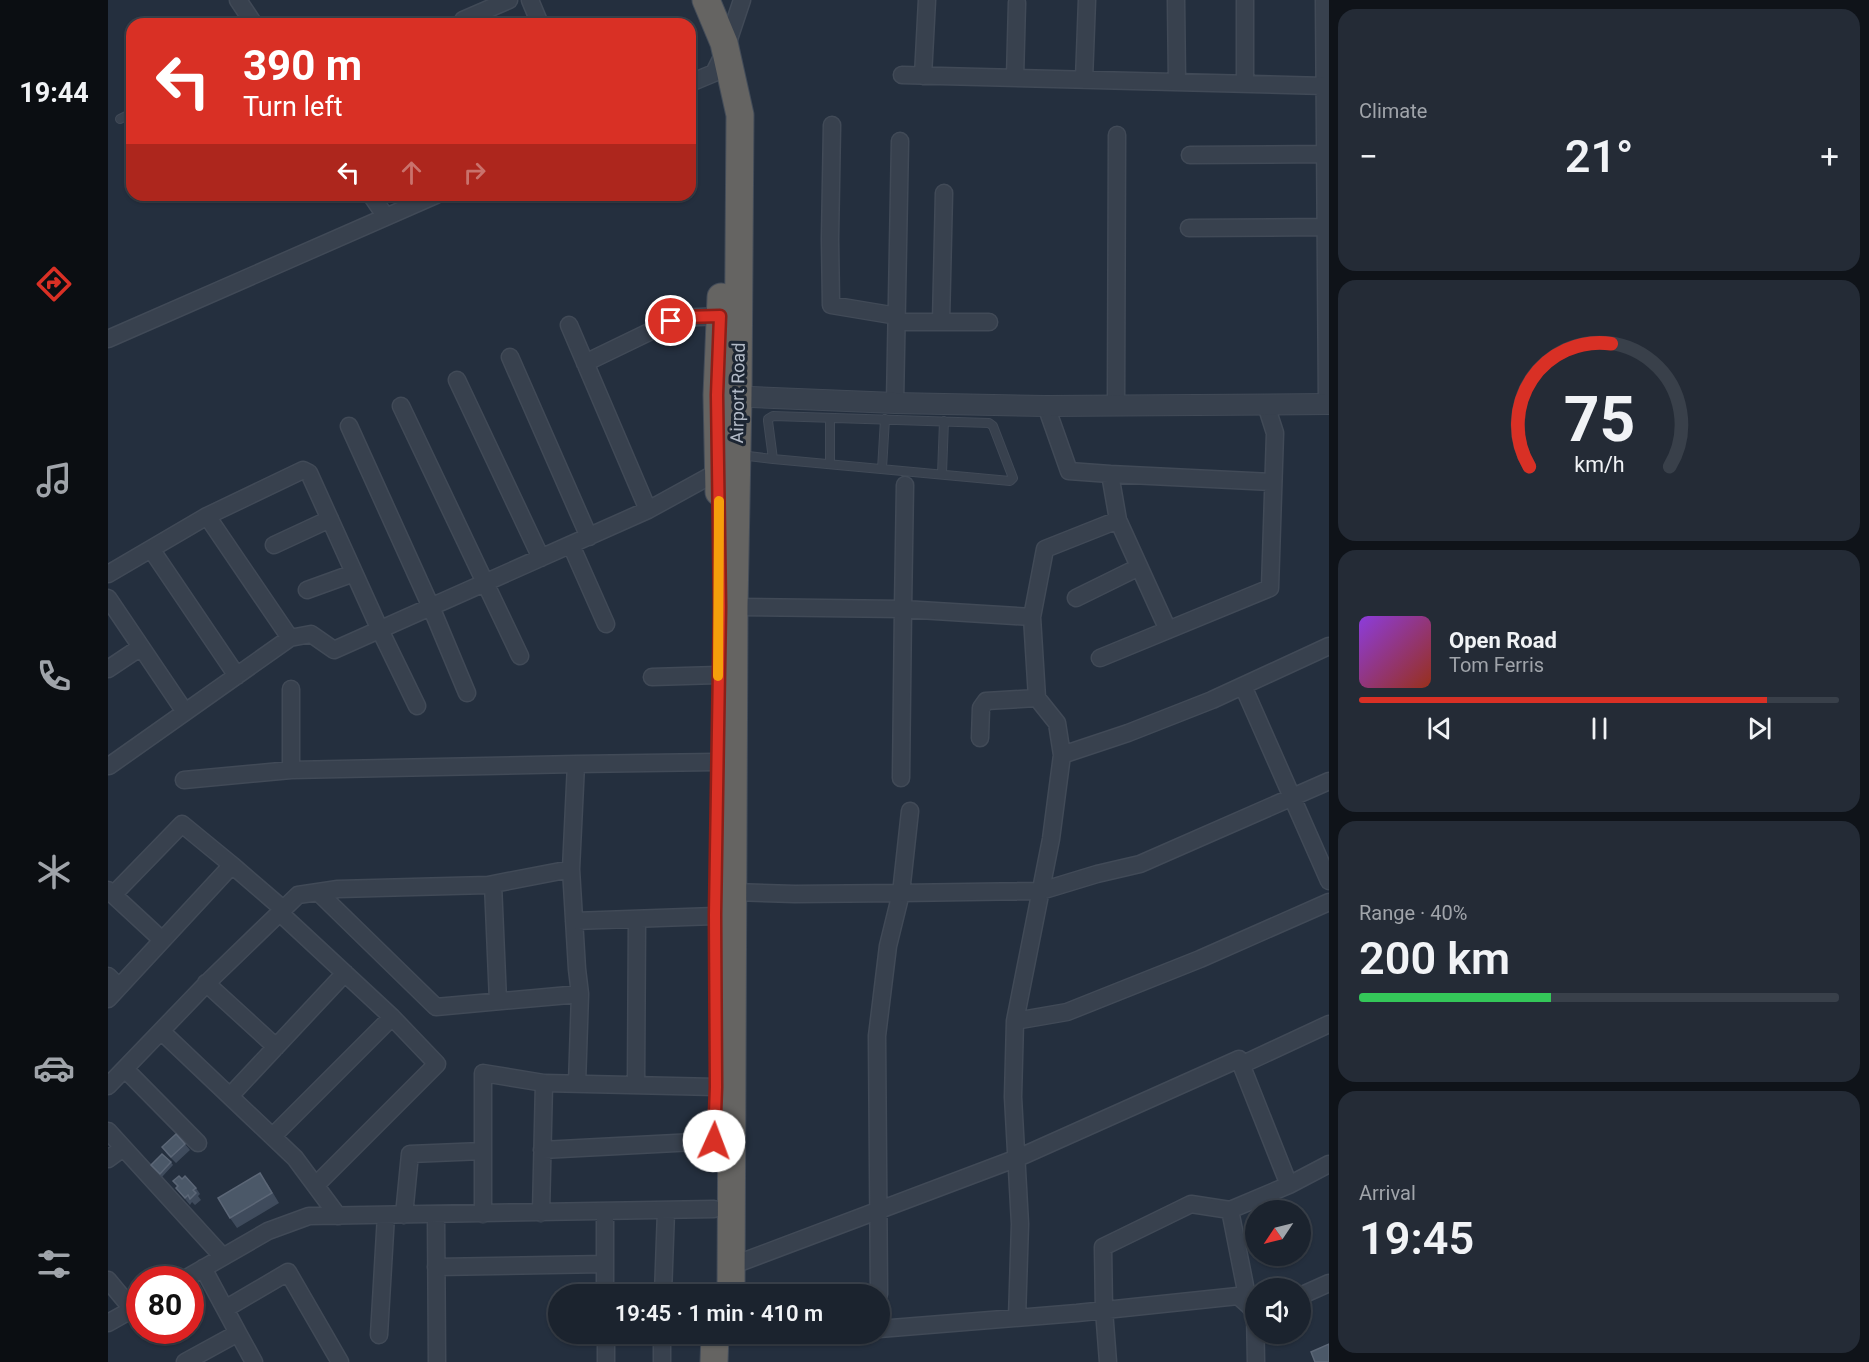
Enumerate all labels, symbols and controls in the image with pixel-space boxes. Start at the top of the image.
text: 390 m [243,41,362,90]
icon: left [144,42,222,120]
text: 19:44 [19,77,89,109]
text: Turn left [243,91,343,123]
text: Climate [1359,99,1427,123]
text: 21° [1565,130,1633,183]
text: − [1359,137,1378,176]
text: + [1820,137,1839,176]
icon: left [332,156,365,189]
icon: ahead [395,156,428,189]
icon: right [458,156,491,189]
icon: directions [33,263,75,305]
pin [645,295,696,346]
icon: arrive [654,304,687,337]
street label: Airport Road [726,342,749,444]
text: 75 [1563,384,1635,457]
text: km/h [1574,453,1624,478]
icon: music [33,459,75,501]
text: Open Road [1449,628,1557,653]
text: Tom Ferris [1449,653,1544,677]
icon: phone [33,655,75,697]
icon: previous [1423,712,1456,745]
icon: pause [1583,712,1616,745]
icon: next [1743,712,1776,745]
icon: climate [33,851,75,893]
text: Range · 40% [1359,901,1467,925]
text: 200 km [1359,932,1510,985]
icon: car [33,1047,75,1089]
position arrow [682,1109,746,1173]
text: Arrival [1359,1181,1416,1205]
north arrow [1245,1200,1311,1266]
map controls [1245,1200,1311,1344]
text: 19:45 [1359,1212,1474,1265]
icon: filters [33,1243,75,1285]
speed limit sign: 80 [126,1266,204,1344]
button: sound [1245,1278,1311,1344]
text: 19:45 · 1 min · 410 m [615,1301,823,1326]

